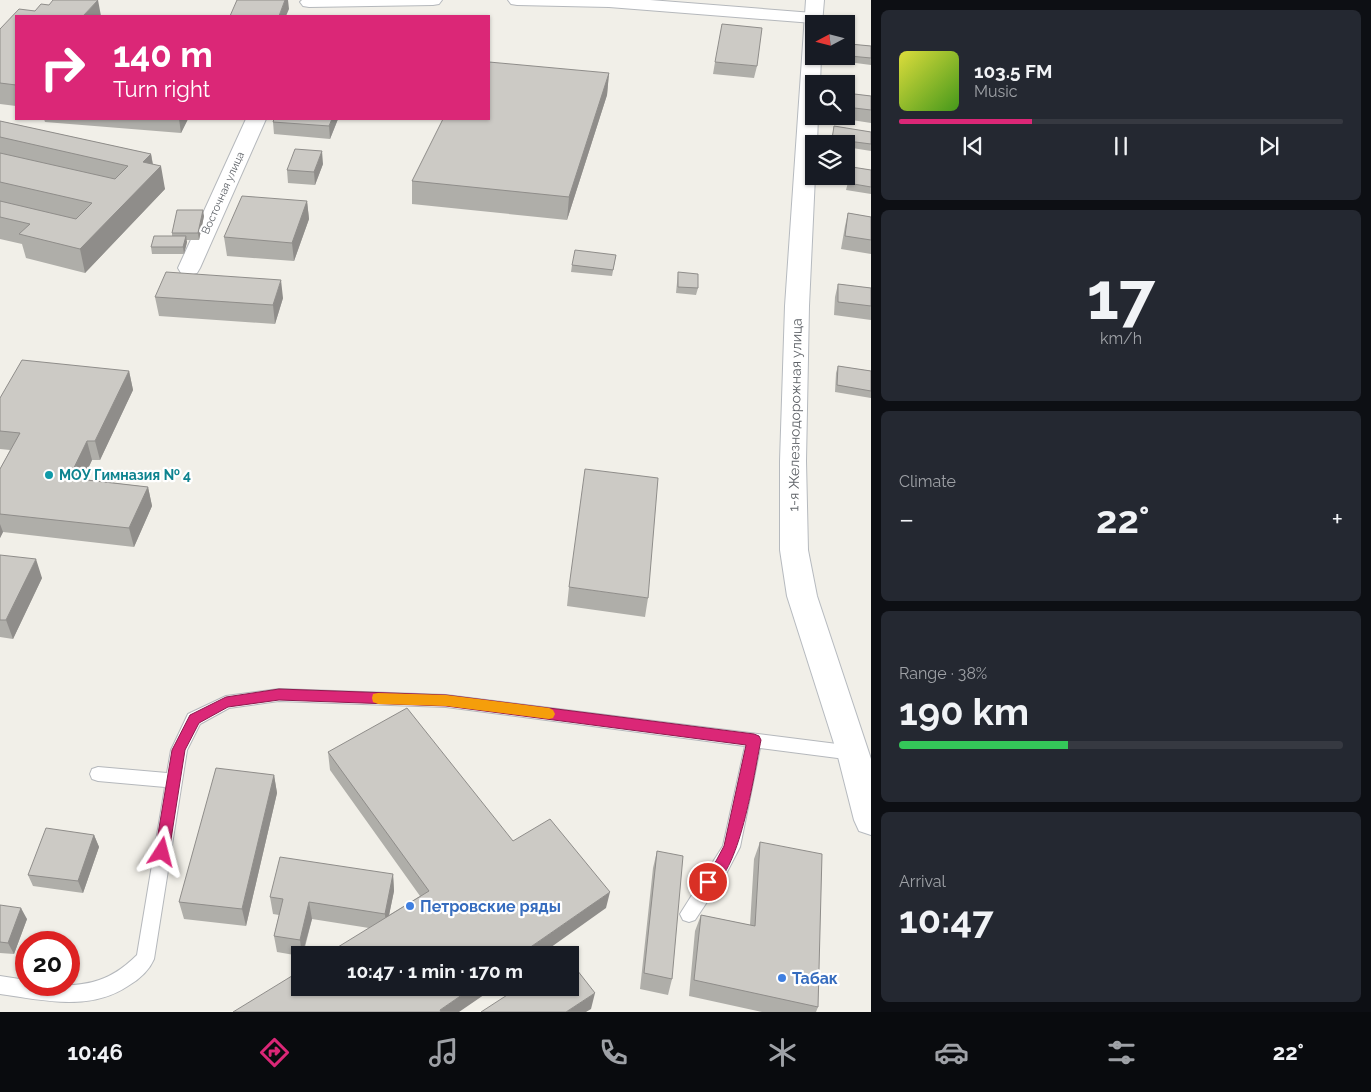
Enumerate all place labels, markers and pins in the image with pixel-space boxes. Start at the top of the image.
place label: МОУ Гимназия № 4 [59,467,191,483]
marker: МОУ Гимназия № 4 [43,469,55,481]
pin [687,861,729,903]
place label: Петровские ряды [420,897,561,916]
marker: Петровские ряды [404,900,416,912]
place label: Табак [792,969,838,988]
marker: Табак [776,972,788,984]

